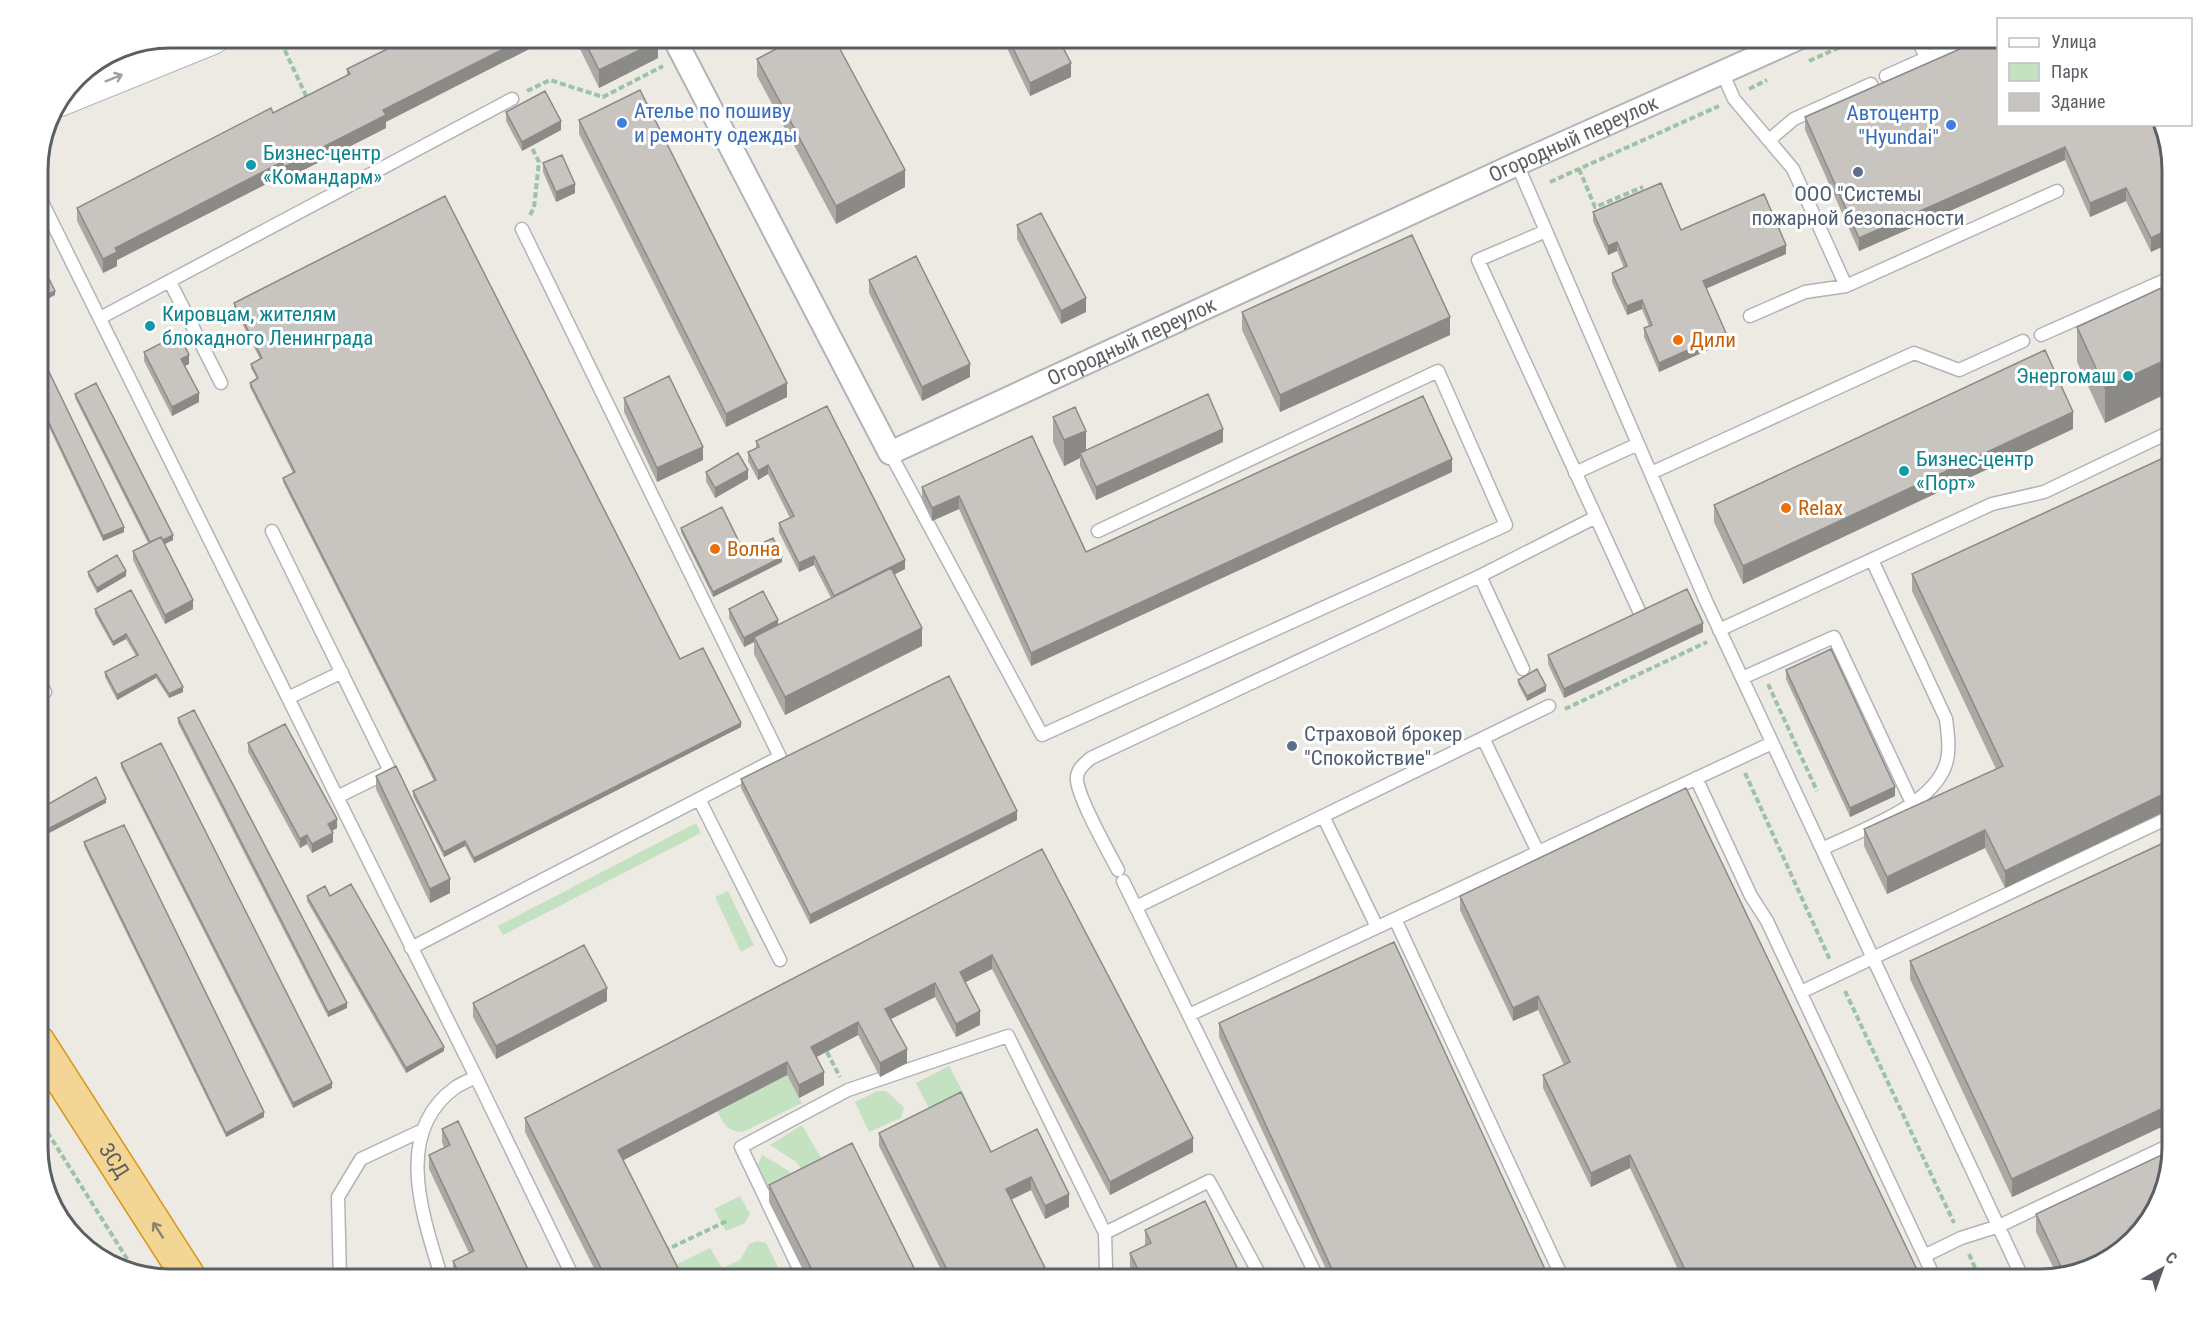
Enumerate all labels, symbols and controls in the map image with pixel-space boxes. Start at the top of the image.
legend [1997,18,2192,126]
text: Улица [2051,31,2097,52]
text: Парк [2051,61,2089,82]
one-way arrow [105,72,123,83]
street label: Огородный переулок [1485,91,1662,187]
text: Здание [2051,91,2105,112]
place label: Ателье по пошиву и ремонту одежды [634,99,797,147]
place label: Автоцентр "Hyundai" [1847,101,1939,149]
marker: Ателье по пошиву и ремонту одежды [615,116,629,130]
marker: Автоцентр "Hyundai" [1944,118,1958,132]
place label: Бизнес-центр «Командарм» [263,141,382,189]
marker: Бизнес-центр «Командарм» [244,158,258,172]
marker: ООО "Системы пожарной безопасности [1851,165,1865,179]
place label: ООО "Системы пожарной безопасности [1751,182,1965,230]
street label: Огородный переулок [1044,292,1220,391]
place label: Кировцам, жителям блокадного Ленинграда [162,302,373,350]
marker: Кировцам, жителям блокадного Ленинграда [143,319,157,333]
place label: Дили [1690,328,1736,352]
marker: Дили [1671,333,1685,347]
place label: Энергомаш [2016,364,2116,388]
marker: Энергомаш [2121,369,2135,383]
place label: Бизнес-центр «Порт» [1916,447,2034,495]
marker: Бизнес-центр «Порт» [1897,464,1911,478]
place label: Relax [1798,496,1843,520]
marker: Relax [1779,501,1793,515]
place label: Волна [727,537,780,561]
marker: Волна [708,542,722,556]
place label: Страховой брокер "Спокойствие" [1304,722,1462,770]
marker: Страховой брокер "Спокойствие" [1285,739,1299,753]
street label: ЗСД [94,1139,134,1183]
one-way arrow [152,1222,164,1239]
north arrow [2132,1239,2192,1299]
text: С [2162,1248,2181,1268]

